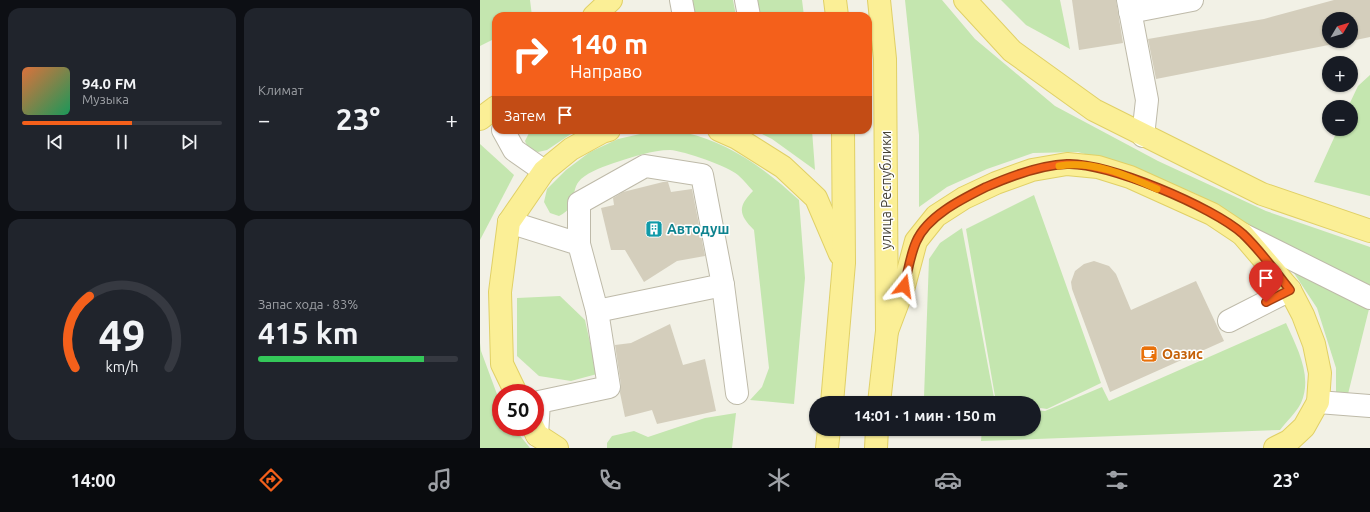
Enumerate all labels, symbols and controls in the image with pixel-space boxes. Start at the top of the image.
north arrow [1322,12,1358,48]
map controls [1322,12,1358,136]
icon: right [504,28,556,80]
text: 140 m [570,28,648,59]
button: + [1322,56,1358,92]
text: Направо [570,61,642,81]
text: 94.0 FM [82,75,136,92]
text: Климат [258,83,303,97]
text: Музыка [82,92,129,106]
button: − [1322,100,1358,136]
text: 23° [336,102,380,136]
icon: arrive [554,104,576,126]
text: − [258,107,270,132]
text: + [446,107,458,132]
text: Затем [504,107,546,124]
icon: previous [44,131,66,153]
icon: pause [111,131,133,153]
icon: next [178,131,200,153]
street label: улица Республики [878,131,894,249]
building icon: Автодуш [644,219,664,239]
place label: Автодуш [667,221,729,237]
pin [1249,261,1283,302]
position arrow [883,265,925,307]
icon: arrive [1255,267,1277,289]
text: Запас хода · 83% [258,297,358,311]
text: 49 [99,311,145,358]
text: 415 km [258,316,359,350]
cafe icon: Оазис [1139,344,1159,364]
place label: Оазис [1162,346,1203,362]
text: km/h [106,358,138,374]
speed limit sign: 50 [492,384,544,436]
text: 14:01 · 1 мин · 150 m [854,407,996,424]
icon: directions [257,466,285,494]
icon: music [426,466,454,494]
icon: phone [596,466,624,494]
icon: climate [765,466,793,494]
icon: car [934,466,962,494]
icon: filters [1103,466,1131,494]
text: 14:00 [71,470,116,490]
text: 23° [1273,470,1299,490]

